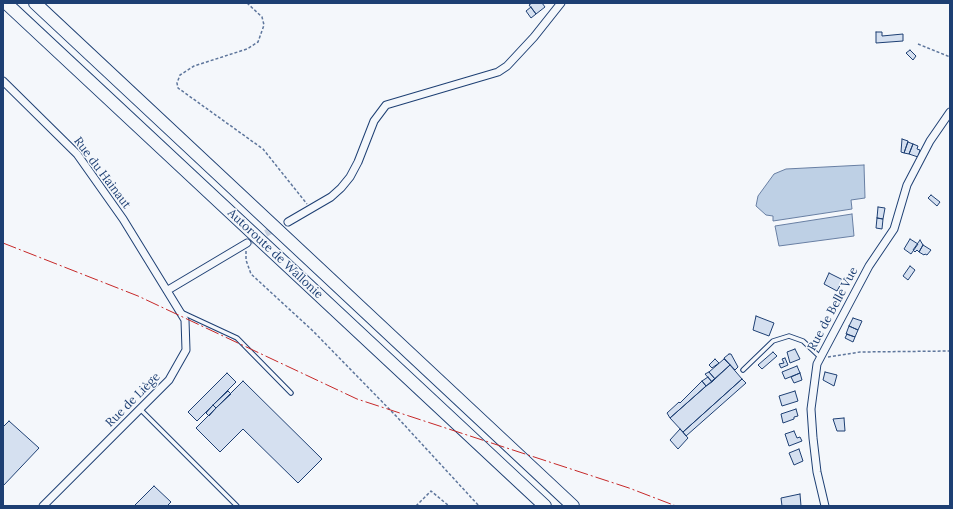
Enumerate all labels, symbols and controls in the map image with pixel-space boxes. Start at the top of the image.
street label: Rue du Hainaut [70,134,134,212]
street label: Autoroute de Wallonie [224,206,326,302]
street label: Rue de Belle Vue [805,265,861,353]
street label: Rue de Liège [103,370,163,430]

